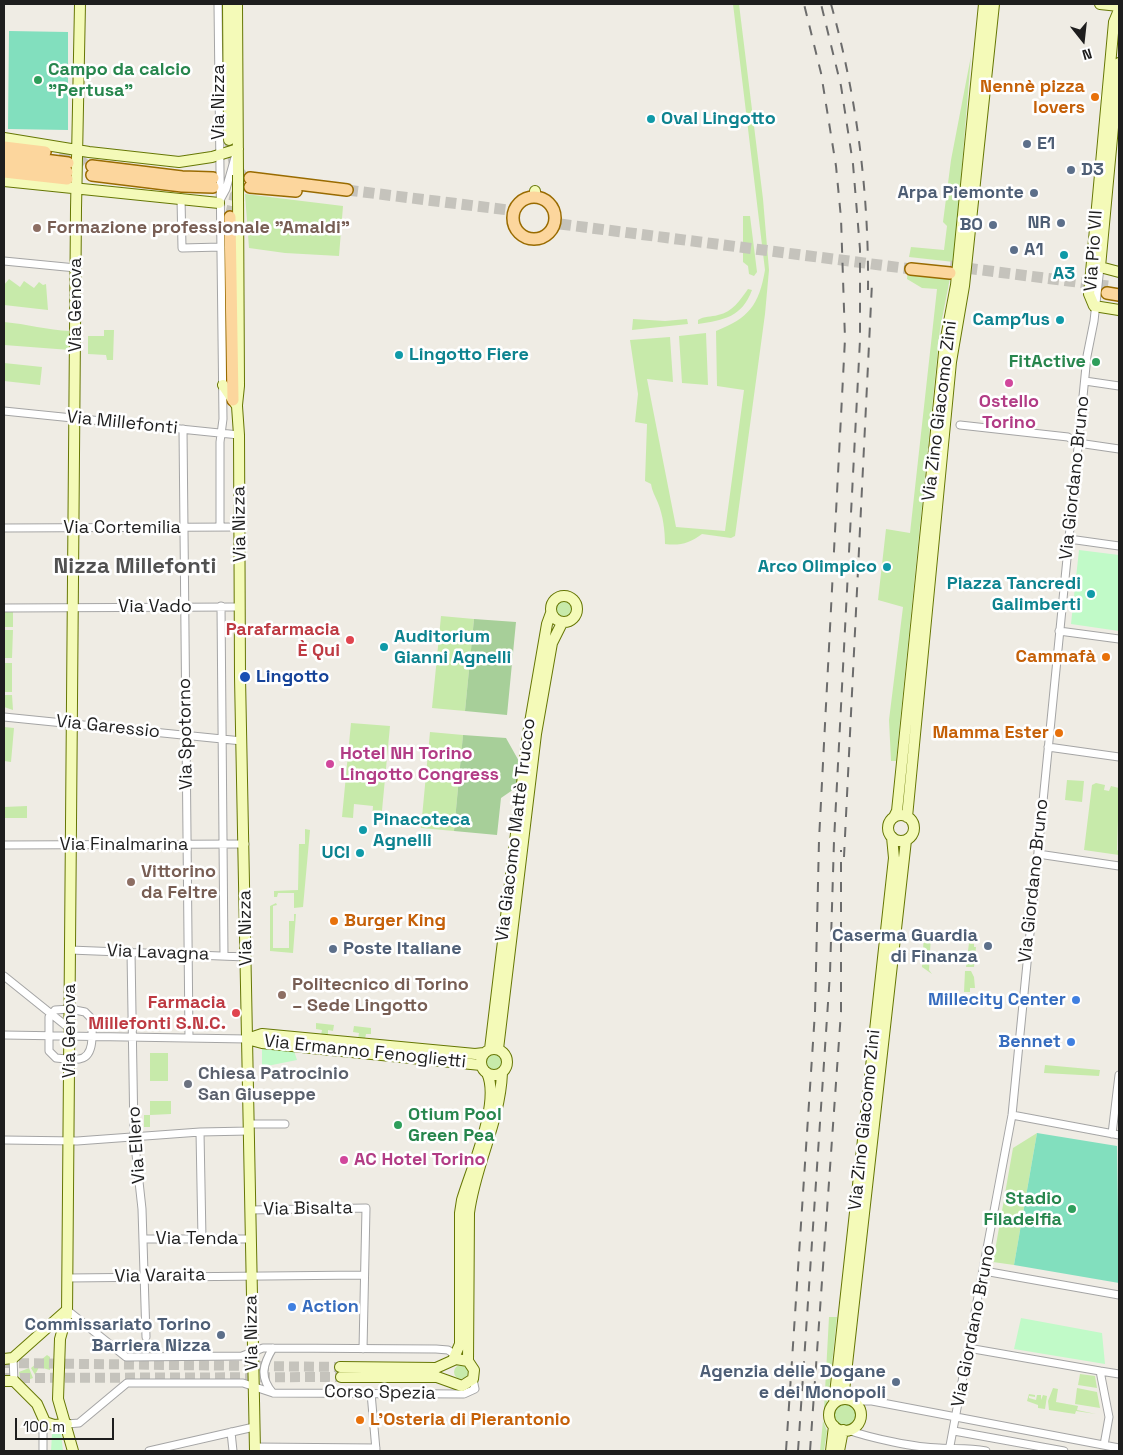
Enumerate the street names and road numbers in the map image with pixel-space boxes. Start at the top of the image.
street label: Via Nizza [208,64,230,140]
street label: Via Pio VII [1080,210,1108,292]
street label: Via Genova [65,258,87,352]
street label: Via Zino Giacomo Zini [918,319,962,503]
street label: Via Giordano Bruno [1056,395,1094,561]
street label: Via Millefonti [65,406,179,440]
street label: Via Nizza [229,486,251,562]
street label: Via Cortemilia [63,517,181,539]
street label: Via Vado [118,596,192,618]
street label: Via Spotorno [174,678,198,790]
street label: Via Garessio [55,711,161,743]
street label: Via Giacomo Mattè Trucco [492,717,540,943]
street label: Via Giordano Bruno [1015,798,1053,964]
street label: Via Finalmarina [60,834,188,856]
street label: Via Nizza [235,890,257,966]
street label: Via Lavagna [106,940,210,966]
street label: Via Genova [59,984,81,1078]
street label: Via Zino Giacomo Zini [845,1028,885,1212]
street label: Via Ermanno Fenoglietti [263,1031,467,1073]
street label: Via Ellero [124,1105,150,1185]
street label: Via Bisalta [263,1197,353,1221]
street label: Via Tenda [156,1228,238,1250]
street label: Via Giordano Bruno [948,1243,1000,1409]
street label: Via Varaita [114,1264,206,1288]
street label: Via Nizza [241,1295,263,1371]
street label: Corso Spezia [324,1381,436,1405]

